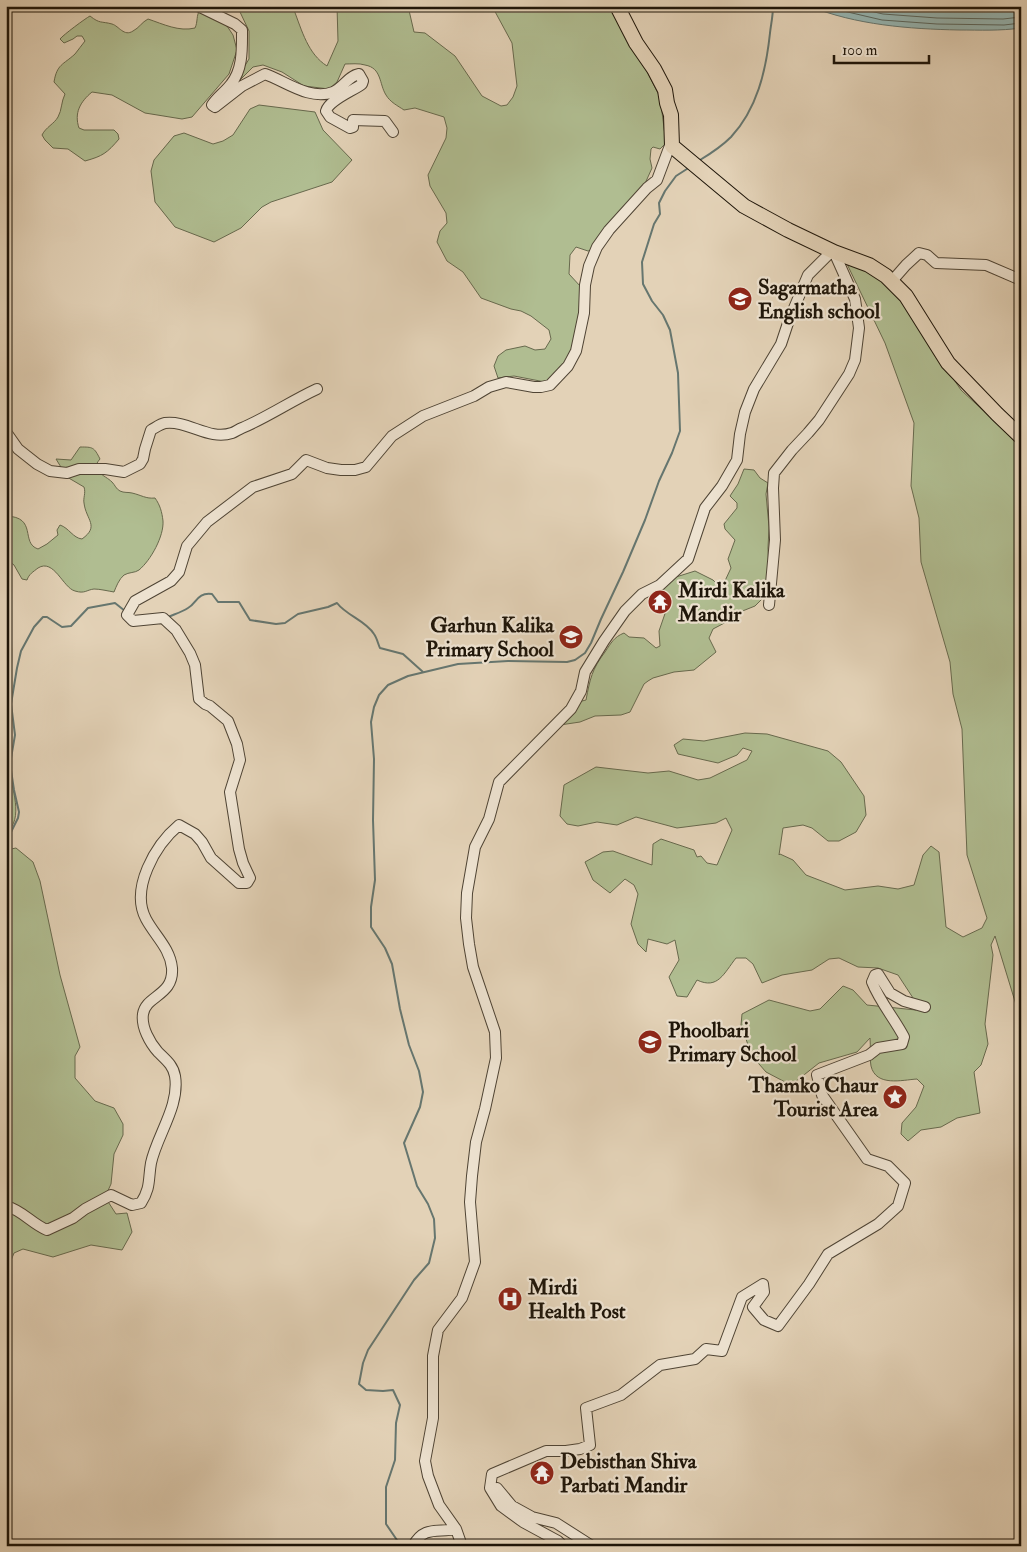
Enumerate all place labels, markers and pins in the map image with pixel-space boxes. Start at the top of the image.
place label: Sagarmatha English school [758,274,881,325]
school or university icon: Sagarmatha English school [727,286,753,312]
place label: Mirdi Kalika Mandir [677,577,786,628]
temple icon: Mirdi Kalika Mandir [647,589,673,615]
place label: Garhun Kalika Primary School [425,612,555,663]
school or university icon: Garhun Kalika Primary School [558,624,584,650]
place label: Phoolbari Primary School [668,1017,797,1068]
school or university icon: Phoolbari Primary School [637,1029,663,1055]
place label: Thamko Chaur Tourist Area [748,1072,879,1123]
place icon: Thamko Chaur Tourist Area [882,1084,908,1110]
place label: Mirdi Health Post [527,1274,626,1325]
hospital icon: Mirdi Health Post [497,1286,523,1312]
place label: Debisthan Shiva Parbati Mandir [560,1448,698,1499]
temple icon: Debisthan Shiva Parbati Mandir [529,1460,555,1486]

